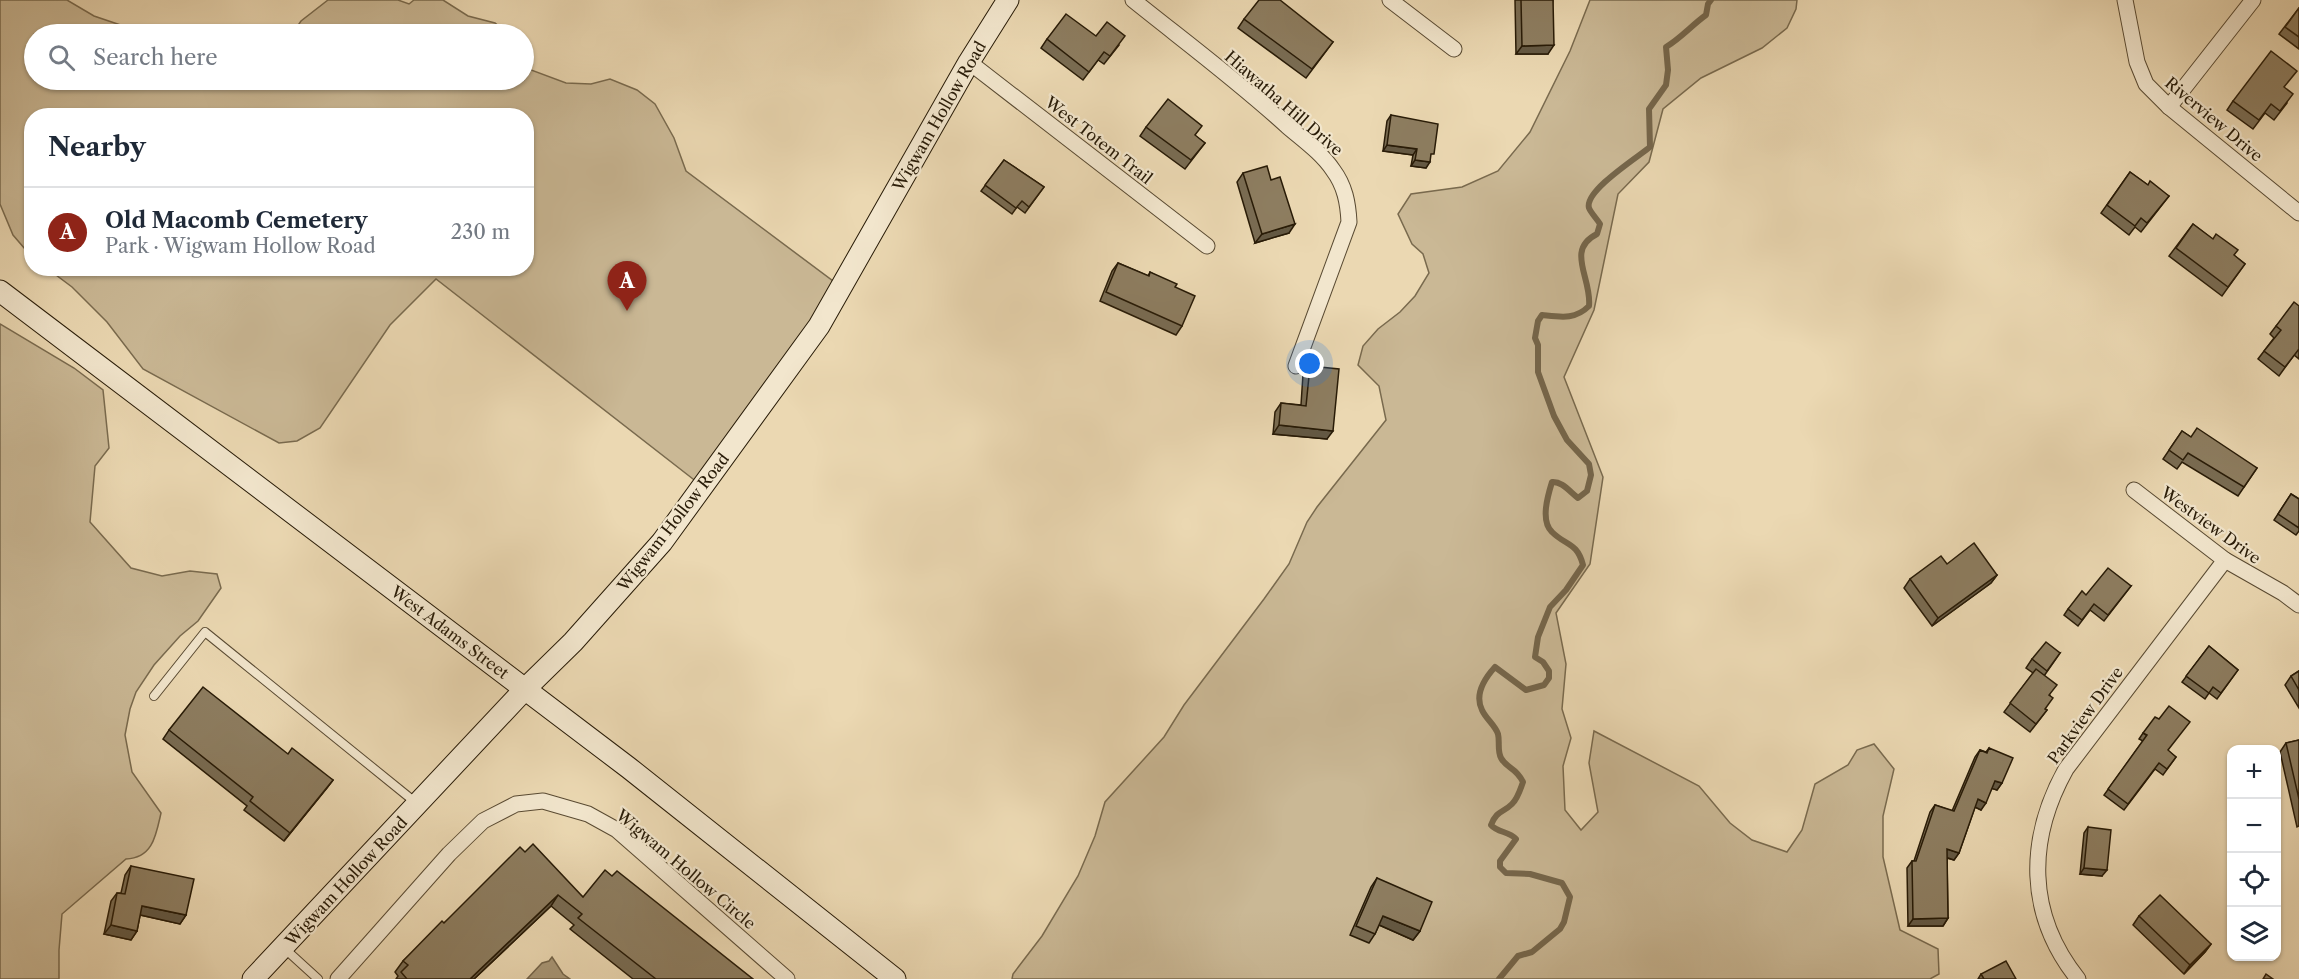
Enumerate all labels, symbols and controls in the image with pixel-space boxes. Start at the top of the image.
search box [24,24,534,90]
street label: Wigwam Hollow Road [887,37,990,195]
icon: search [45,41,78,74]
text: Search here [93,44,218,71]
street label: Hiawatha Hill Drive [1221,46,1347,160]
street label: Riverview Drive [2161,72,2267,166]
street label: West Totem Trail [1041,91,1157,188]
text: Nearby [48,131,146,163]
text: Old Macomb Cemetery [105,207,368,234]
text: A [60,220,75,244]
text: 230 m [451,220,510,244]
text: Park · Wigwam Hollow Road [105,234,376,258]
pin: A [608,262,646,311]
your location [1295,349,1324,378]
street label: Wigwam Hollow Road [612,449,733,596]
street label: Westview Drive [2156,482,2265,568]
street label: West Adams Street [386,581,513,683]
street label: Parkview Drive [2043,662,2127,767]
map controls [2227,745,2281,961]
button: + [2227,745,2281,799]
button: − [2227,799,2281,853]
street label: Wigwam Hollow Circle [611,804,760,933]
street label: Wigwam Hollow Road [280,812,411,951]
button: locate [2227,853,2281,907]
button: layers [2227,907,2281,961]

